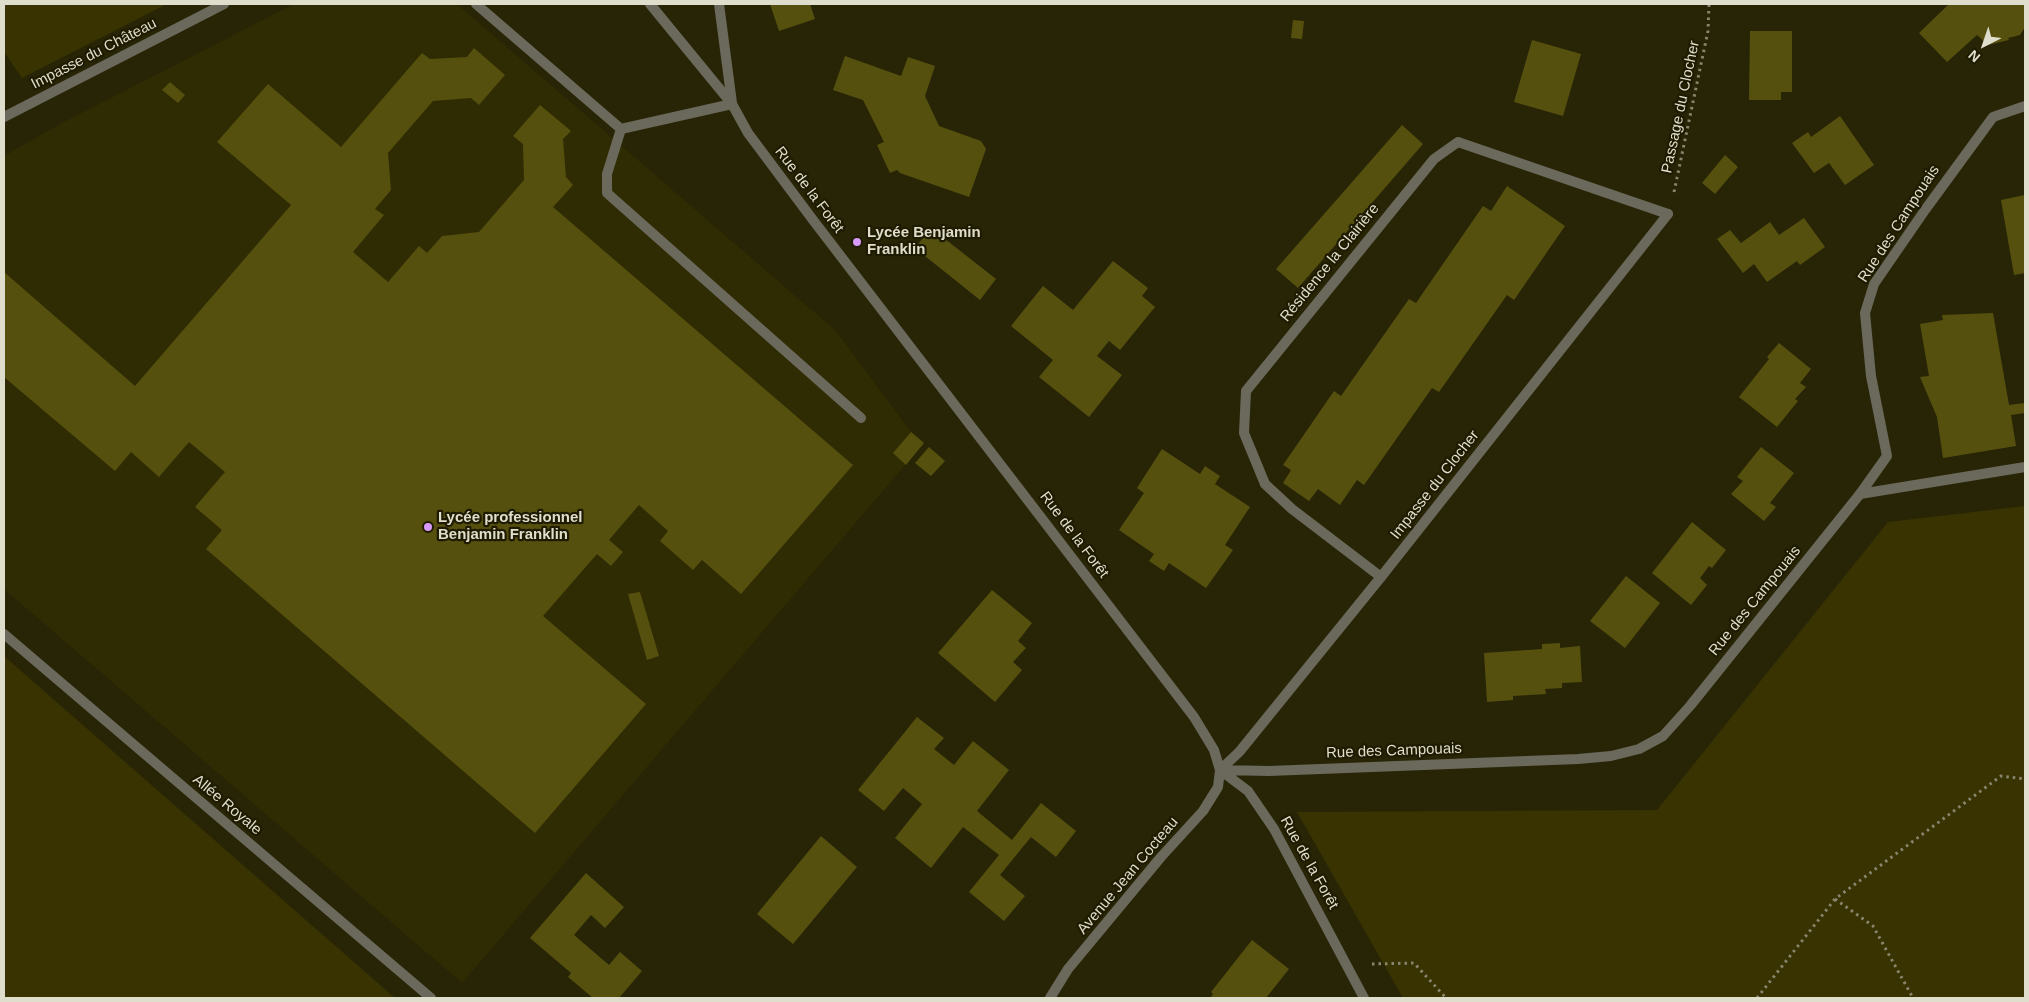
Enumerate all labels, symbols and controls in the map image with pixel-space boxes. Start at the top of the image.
street label: Impasse du Château [28,15,160,93]
north arrow [1959,20,2009,70]
street label: Passage du Clocher [1658,39,1704,175]
text: N [1965,47,1983,66]
street label: Rue de la Forêt [771,143,847,237]
street label: Rue des Campouais [1854,162,1944,286]
street label: Résidence la Clairière [1277,200,1383,326]
place label: Lycée Benjamin Franklin [867,224,981,259]
marker: Lycée Benjamin Franklin [851,236,863,248]
street label: Impasse du Clocher [1387,427,1483,543]
street label: Rue de la Forêt [1036,488,1112,582]
place label: Lycée professionnel Benjamin Franklin [438,509,582,544]
marker: Lycée professionnel Benjamin Franklin [422,521,434,533]
street label: Rue des Campouais [1705,543,1805,659]
street label: Rue des Campouais [1326,740,1462,762]
street label: Allée Royale [189,771,265,839]
street label: Rue de la Forêt [1276,813,1342,913]
street label: Avenue Jean Cocteau [1074,814,1182,938]

